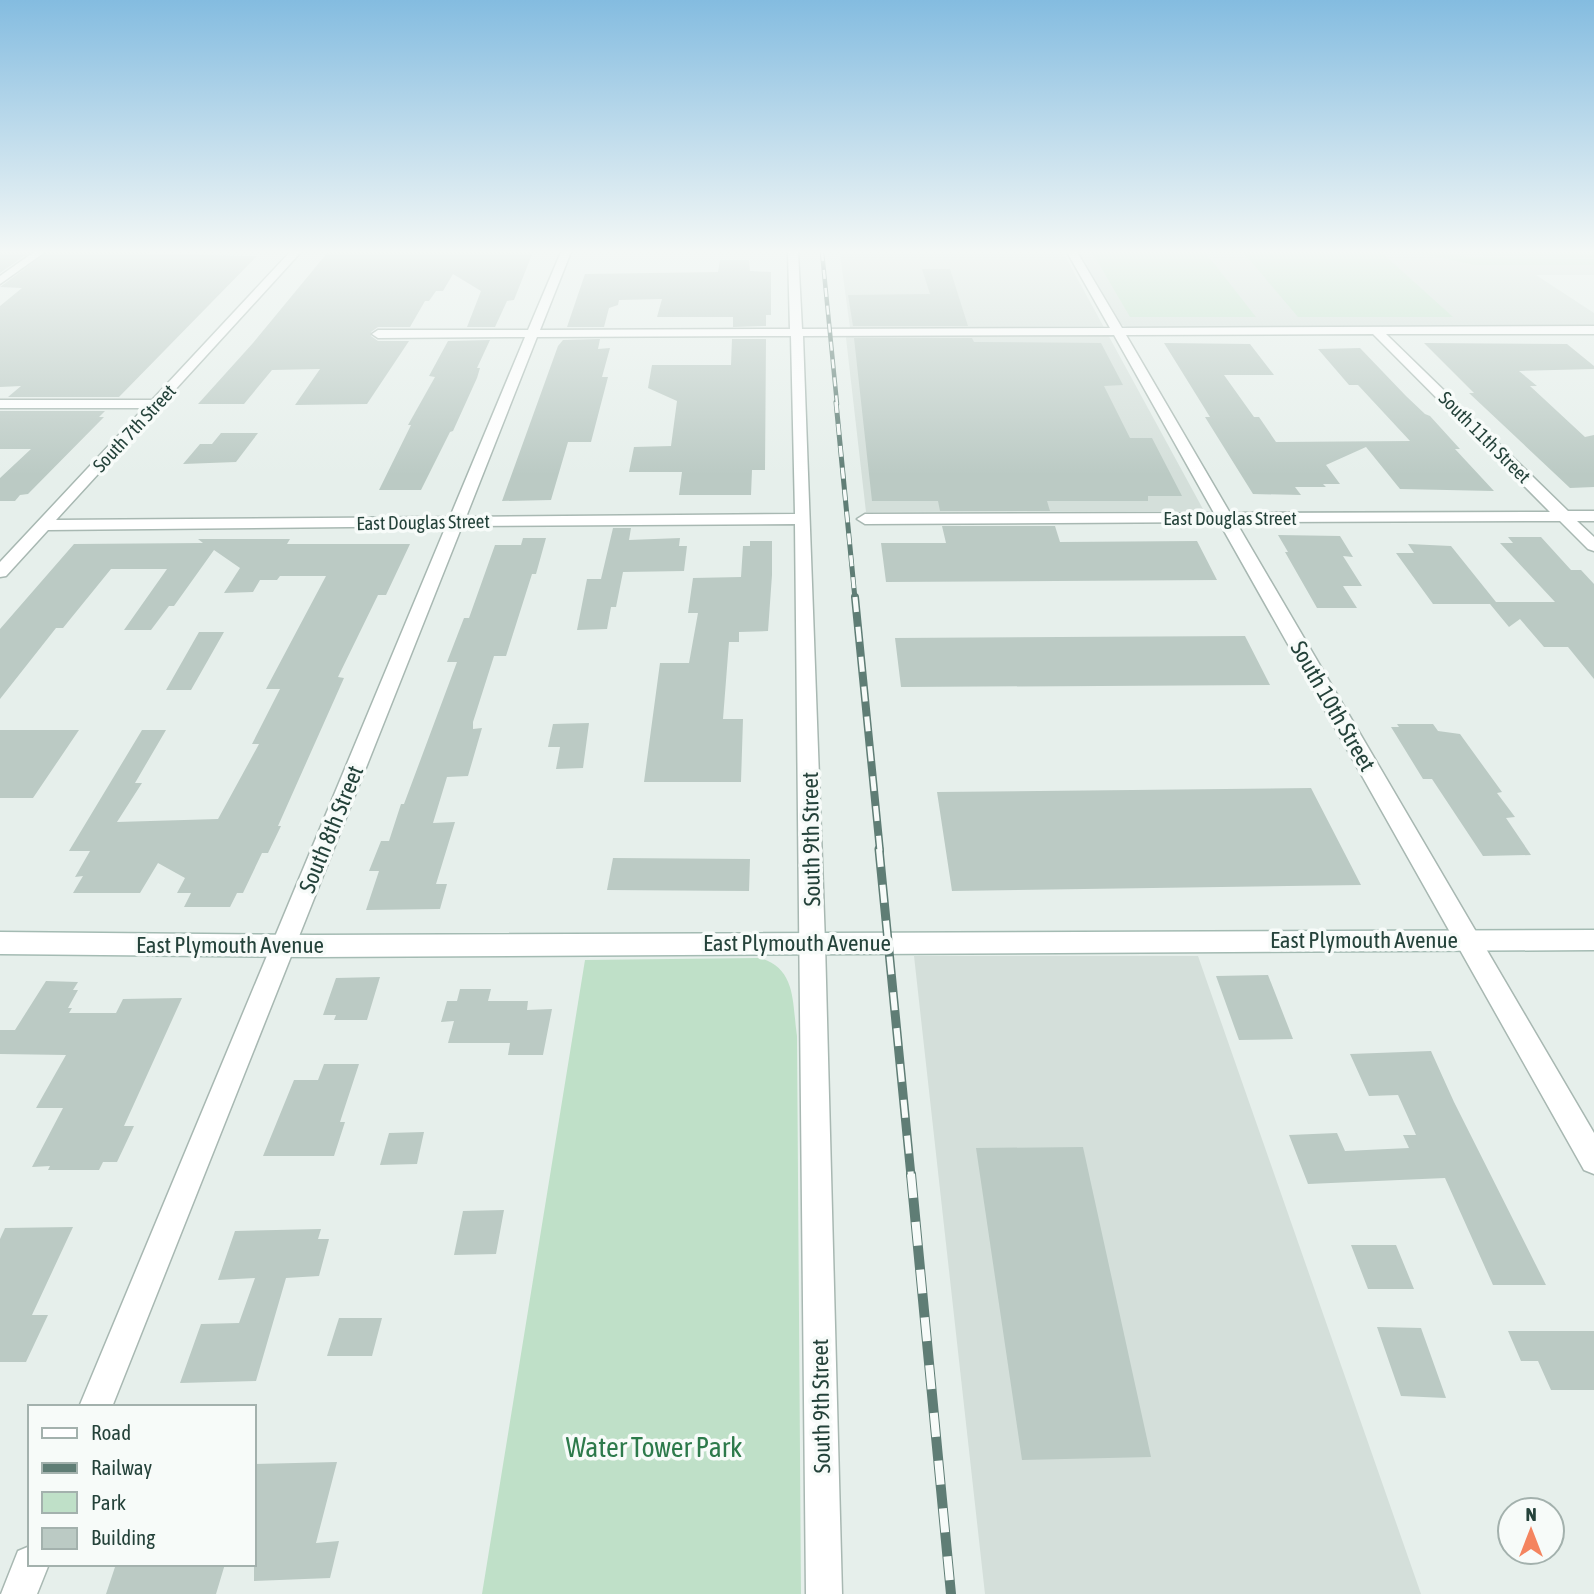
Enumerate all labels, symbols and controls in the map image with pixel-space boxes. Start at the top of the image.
street label: South 7th Street [88,380,180,476]
street label: South 11th Street [1435,387,1535,487]
street label: East Douglas Street [1163,507,1297,529]
street label: East Douglas Street [356,510,490,534]
street label: South 10th Street [1285,636,1381,776]
street label: South 8th Street [294,762,368,896]
street label: South 9th Street [797,771,825,907]
street label: East Plymouth Avenue [1270,927,1458,953]
street label: East Plymouth Avenue [703,930,891,956]
street label: East Plymouth Avenue [136,932,324,958]
street label: South 9th Street [807,1338,835,1474]
legend [28,1405,256,1566]
text: Road [91,1420,131,1444]
park label: Water Tower Park [566,1431,742,1463]
text: Railway [91,1455,153,1479]
text: Park [91,1490,126,1514]
north arrow [1496,1496,1566,1566]
text: N [1525,1503,1537,1525]
text: Building [91,1525,155,1549]

